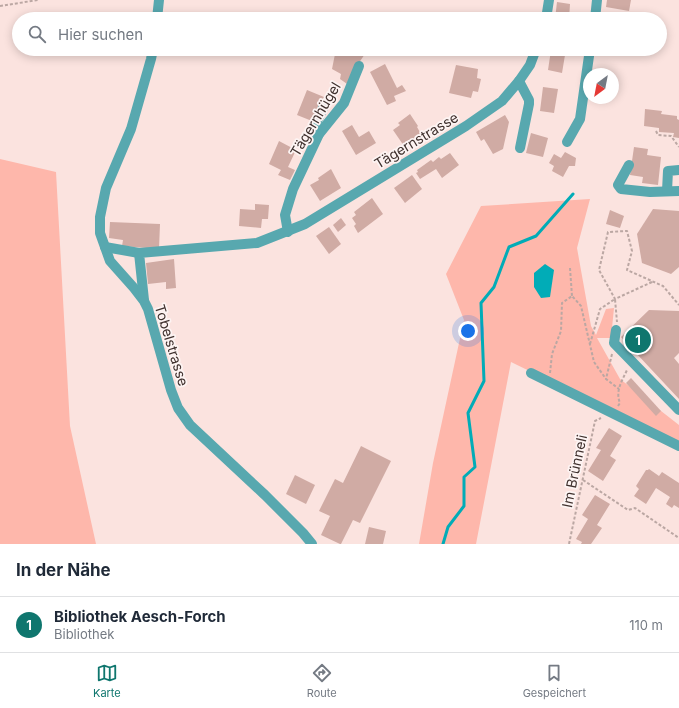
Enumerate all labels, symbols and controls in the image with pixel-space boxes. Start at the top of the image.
search box [12,12,667,56]
icon: search [26,23,48,45]
text: Hier suchen [58,25,143,44]
north arrow [583,68,619,104]
street label: Tägernhügel [286,79,344,159]
street label: Tägernstrasse [371,108,461,172]
street label: Tobelstrasse [152,302,192,388]
your location [458,321,478,341]
pin: 1 [625,325,651,355]
street label: Im Brünneli [558,433,590,509]
text: In der Nähe [16,560,111,580]
text: Bibliothek Aesch-Forch [54,607,226,626]
text: 1 [26,617,32,633]
text: 110 m [629,617,663,633]
text: Bibliothek [54,626,114,642]
tab: Karte [93,662,121,700]
tab: Route [307,662,337,700]
tab: Gespeichert [523,662,586,700]

